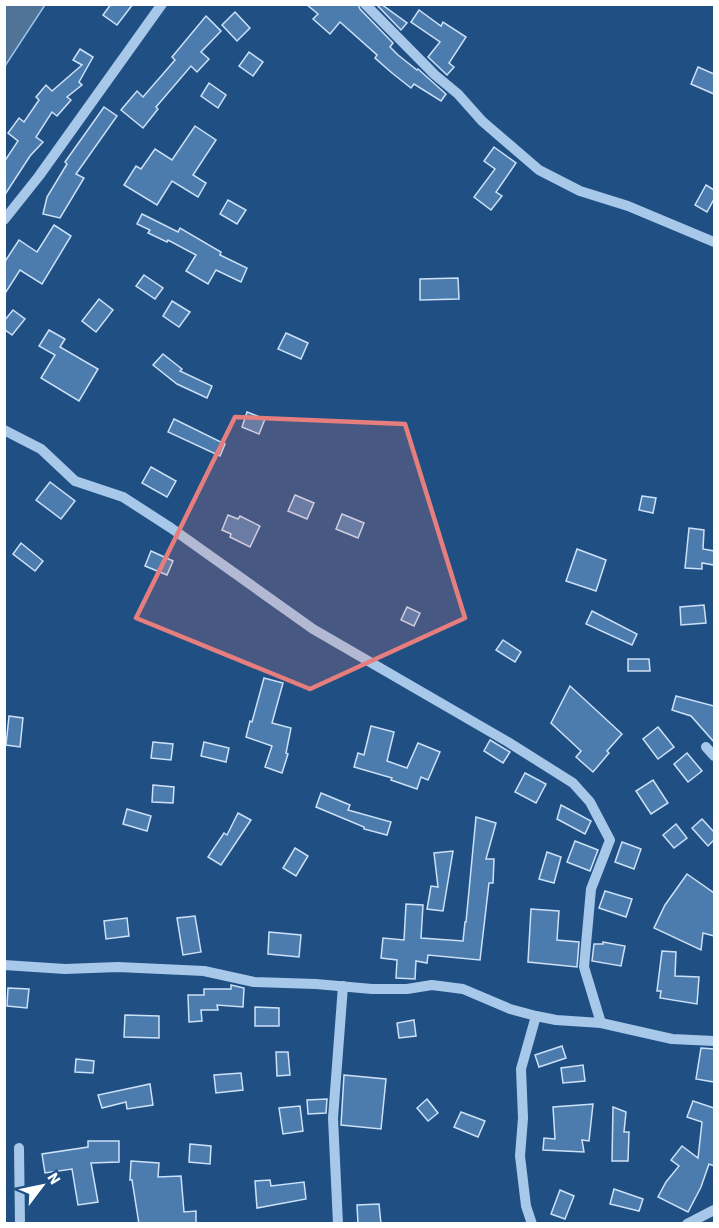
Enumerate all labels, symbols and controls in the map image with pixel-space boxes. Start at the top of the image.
north arrow [12,1156,72,1216]
text: N [42,1168,66,1189]

